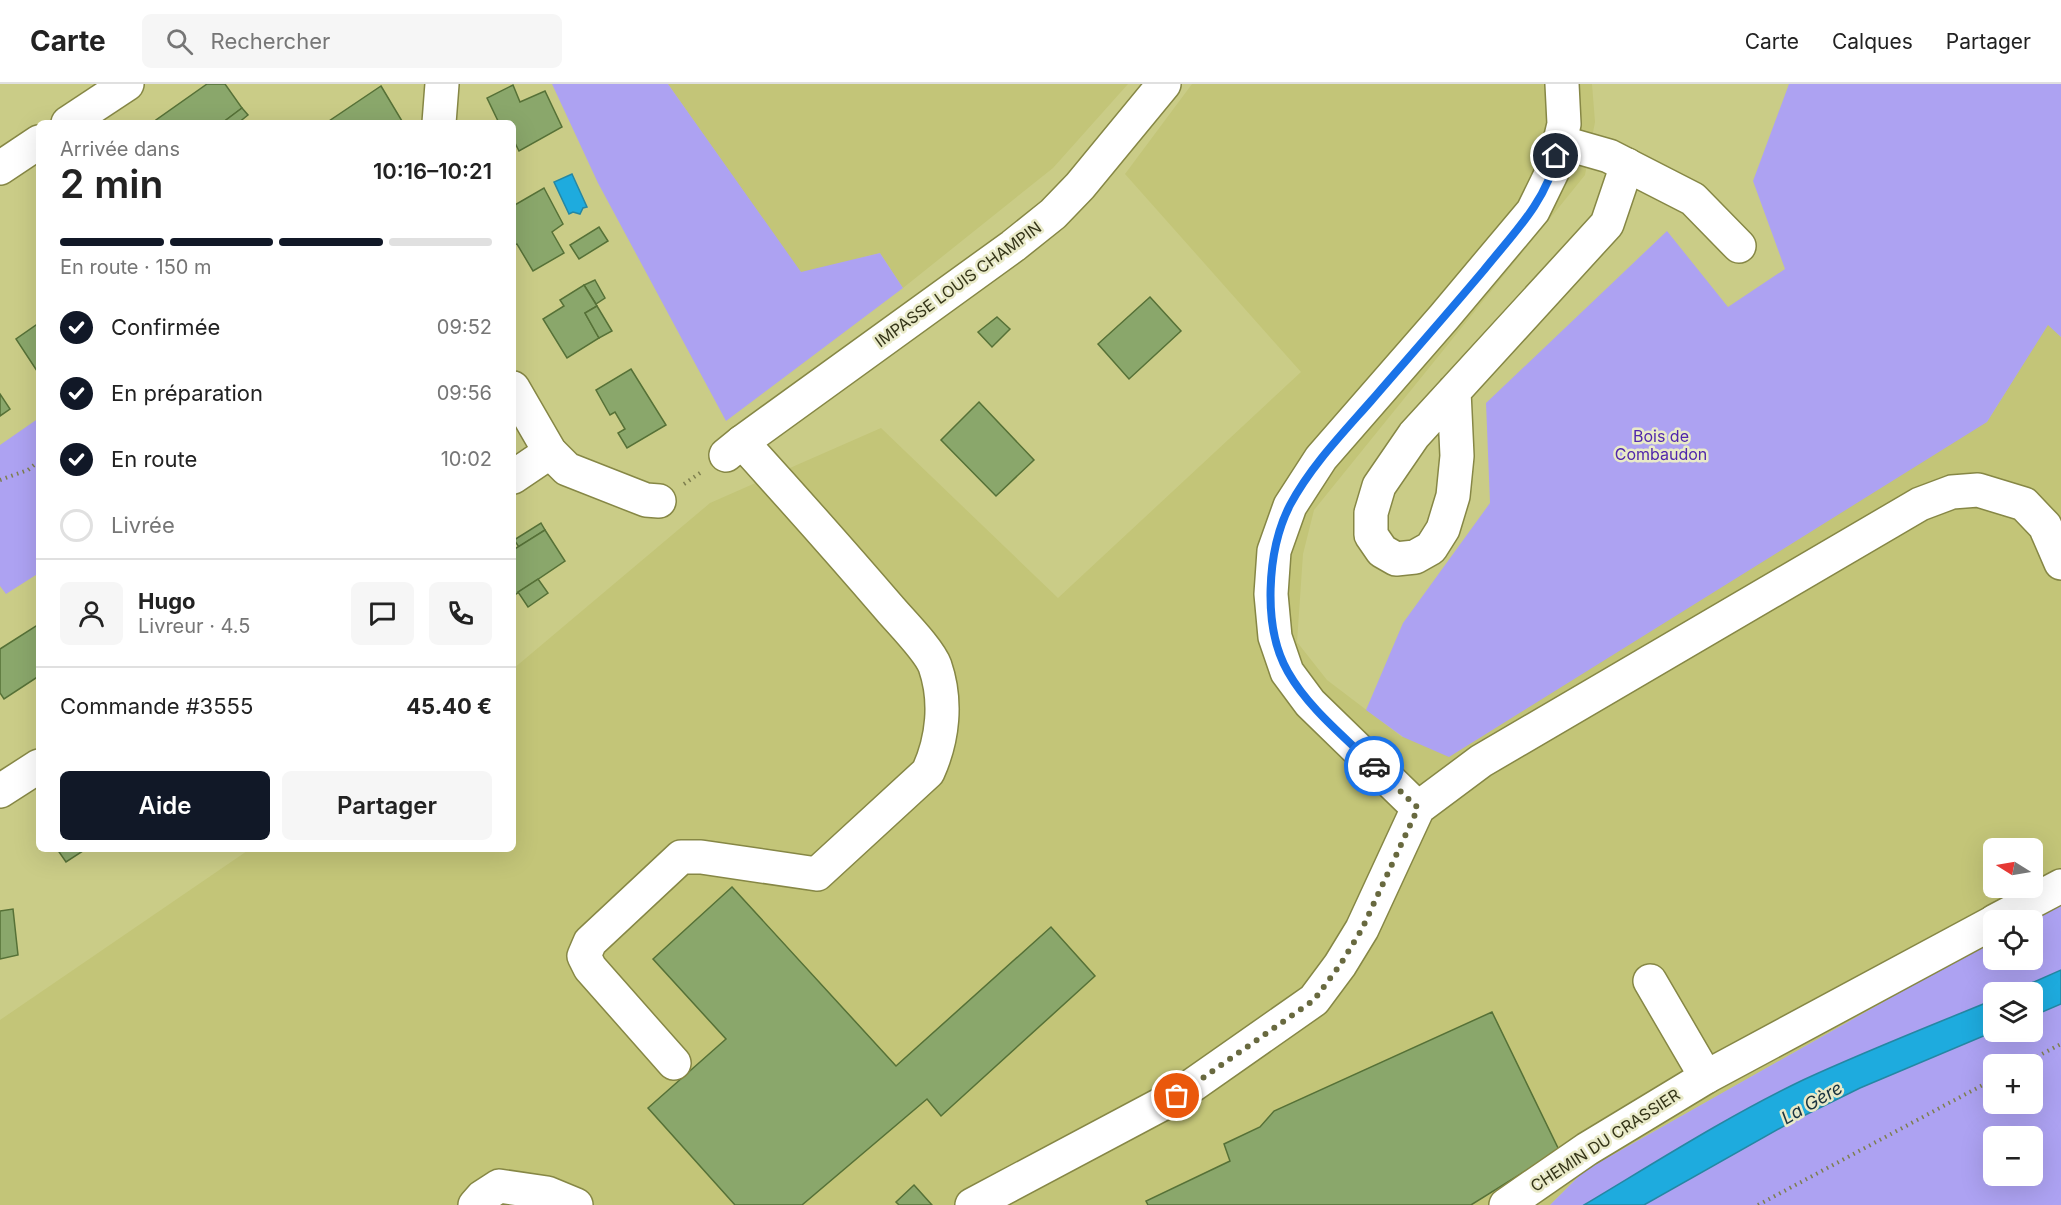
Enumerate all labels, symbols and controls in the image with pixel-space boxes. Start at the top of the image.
search box [142,14,562,68]
text: Carte [30,24,106,58]
icon: search [163,25,196,58]
text: Rechercher [211,28,330,54]
text: Carte [1745,29,1799,54]
text: Calques [1832,29,1913,54]
text: Partager [1946,29,2031,54]
pin [1530,130,1581,181]
text: Arrivée dans [60,137,180,161]
icon: home [1539,139,1572,172]
text: 10:16–10:21 [373,158,492,184]
text: 2 min [60,160,163,207]
street label: IMPASSE LOUIS CHAMPIN [871,217,1045,351]
text: En route · 150 m [60,255,212,279]
icon: check [60,311,93,344]
text: Confirmée [111,314,220,340]
text: 09:52 [437,315,492,339]
icon: check [60,377,93,410]
text: En préparation [111,380,263,406]
text: 09:56 [437,381,492,405]
park label: Bois de Combaudon [1615,426,1707,464]
icon: check [60,443,93,476]
text: En route [111,446,197,472]
text: 10:02 [441,447,492,471]
text: Livrée [111,512,175,538]
button: person [60,582,123,645]
button: chat [351,582,414,645]
button: phone [429,582,492,645]
text: Hugo [138,588,196,614]
text: Livreur · 4.5 [138,614,251,638]
text: Commande #3555 [60,693,253,719]
text: 45.40 € [406,693,492,719]
courier [1344,736,1404,796]
icon: car [1358,750,1391,783]
button: Aide [60,771,270,840]
button: Partager [282,771,492,840]
north arrow [1983,838,2043,898]
map controls [1983,838,2043,1186]
button: locate [1983,910,2043,970]
button: layers [1983,982,2043,1042]
button: + [1983,1054,2043,1114]
pin [1151,1070,1202,1121]
water label: La Gère [1778,1077,1846,1128]
icon: bag [1160,1079,1193,1112]
street label: CHEMIN DU CRASSIER [1526,1084,1684,1196]
button: − [1983,1126,2043,1186]

